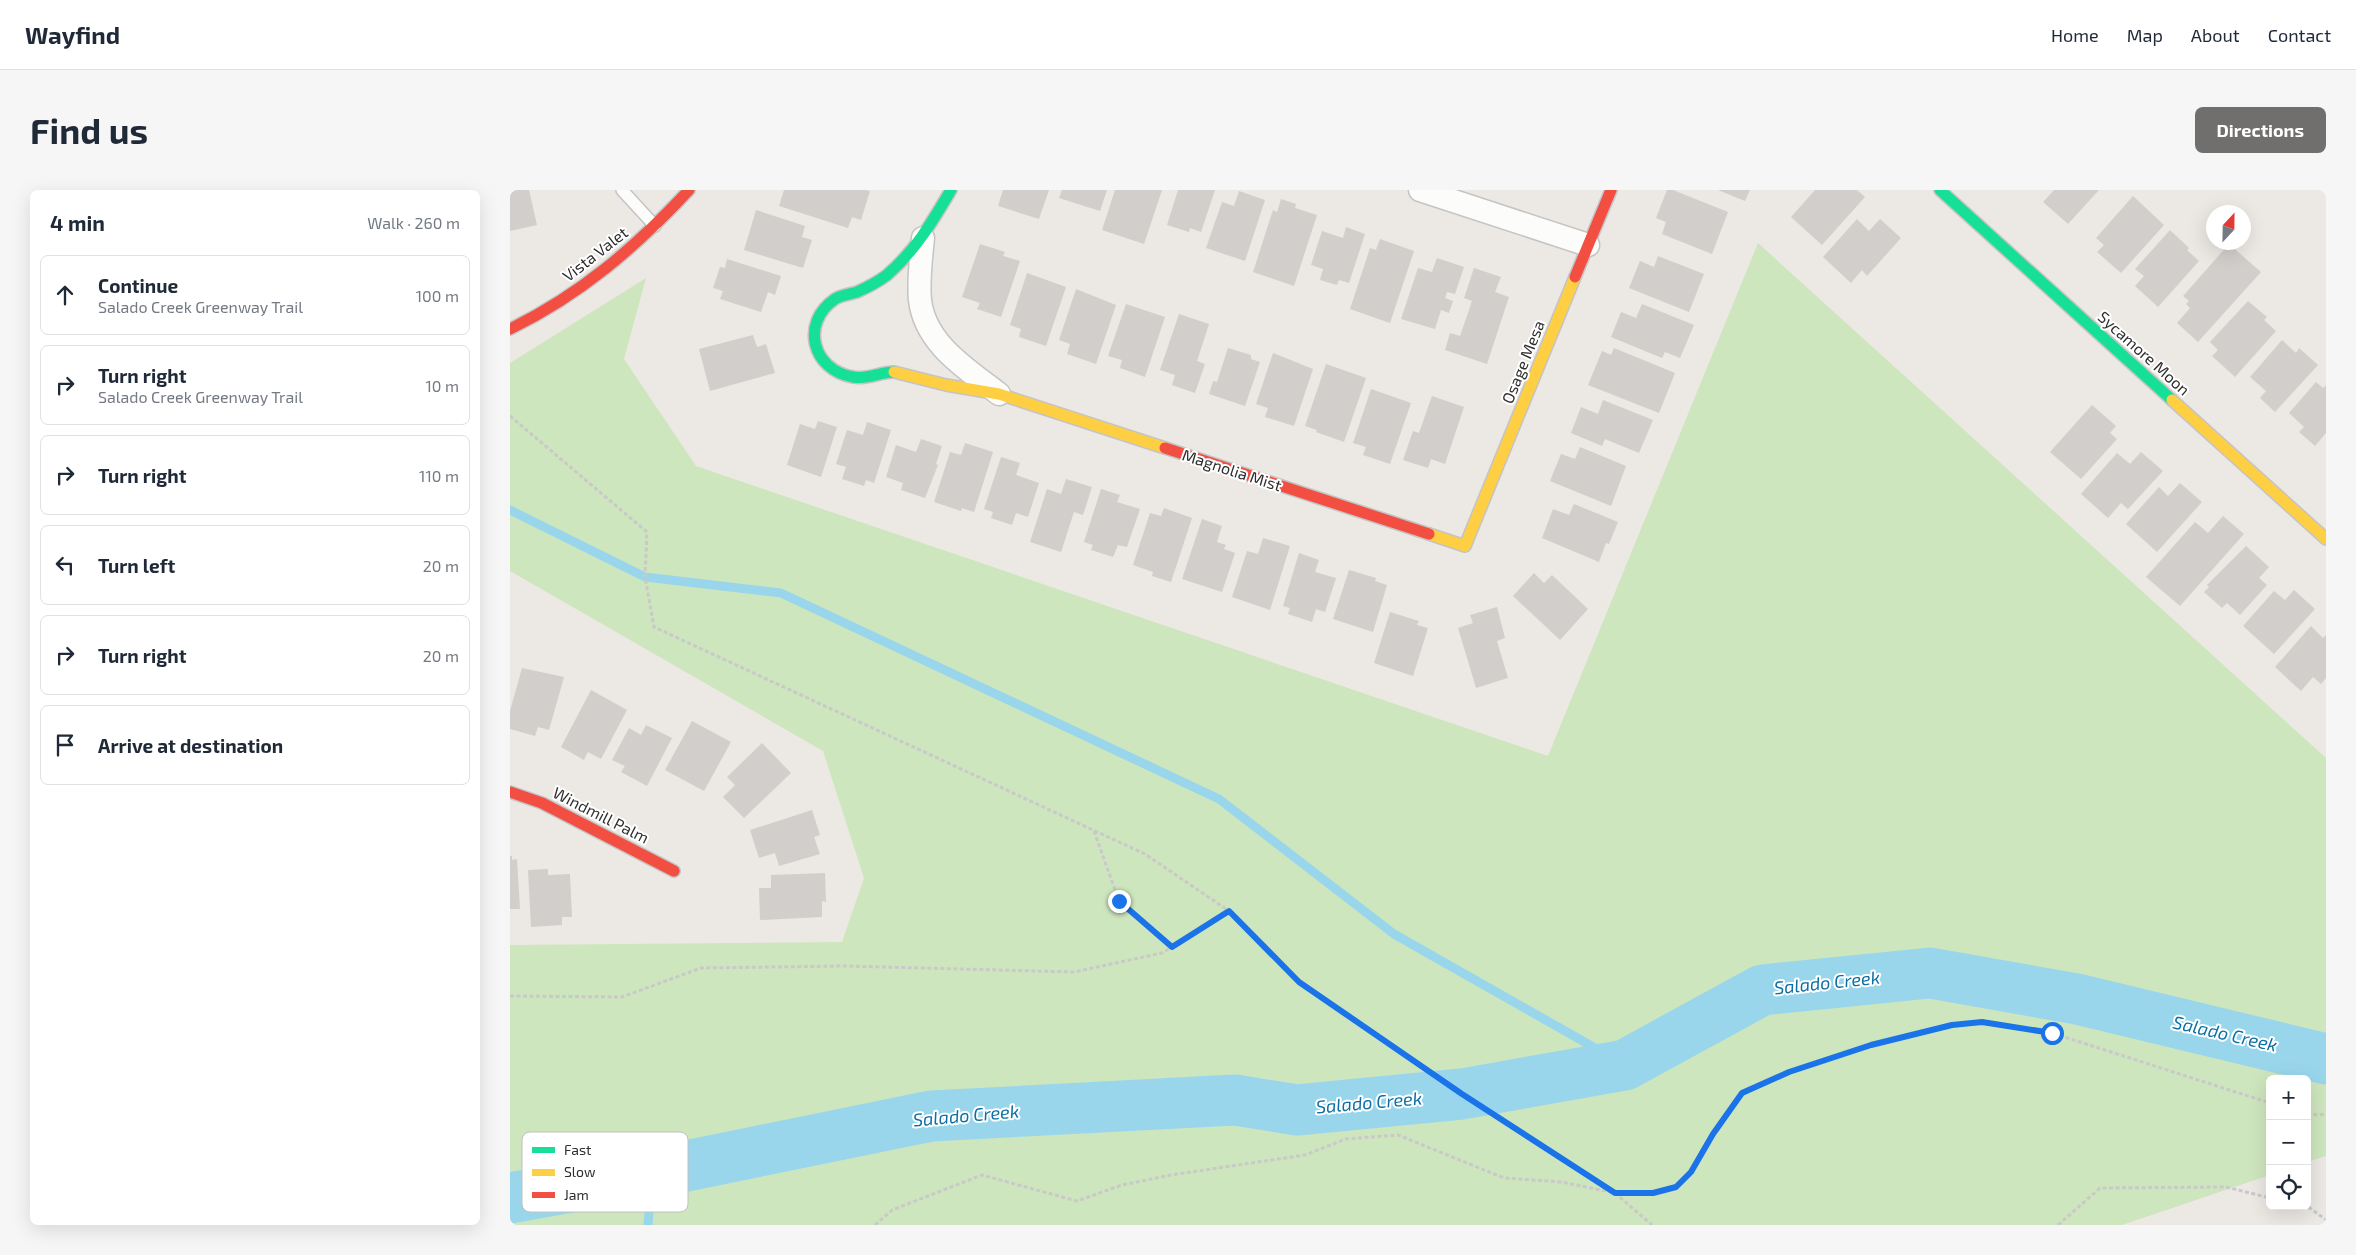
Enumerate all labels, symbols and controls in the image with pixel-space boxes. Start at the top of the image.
text: Wayfind [25,20,120,49]
text: Home [2051,24,2099,46]
text: Map [2127,24,2163,46]
text: About [2191,24,2240,46]
text: Contact [2268,24,2331,46]
button: Directions [2195,107,2326,153]
text: Find us [30,109,148,151]
north arrow [2206,205,2251,250]
text: 4 min [50,210,105,235]
text: Walk · 260 m [367,213,460,232]
street label: Vista Valet [558,222,631,285]
text: Continue [98,274,178,297]
icon: ahead [51,281,79,309]
text: 100 m [416,286,459,305]
text: Salado Creek Greenway Trail [98,297,303,316]
street label: Sycamore Moon [2095,306,2194,399]
street label: Osage Mesa [1497,317,1548,406]
text: Turn right [98,364,186,387]
icon: right [51,371,79,399]
text: 10 m [425,376,459,395]
text: Salado Creek Greenway Trail [98,387,303,406]
street label: Magnolia Mist [1180,445,1284,495]
icon: right [51,461,79,489]
text: Turn right [98,464,186,487]
text: 110 m [419,466,459,485]
icon: left [51,551,79,579]
text: Turn left [98,554,175,577]
text: 20 m [423,556,459,575]
icon: right [51,641,79,669]
text: Turn right [98,644,186,667]
text: 20 m [423,646,459,665]
icon: arrive [51,731,79,759]
text: Arrive at destination [98,734,283,757]
street label: Windmill Palm [550,782,652,847]
route end [1108,890,1131,913]
water label: Salado Creek [1773,966,1881,999]
water label: Salado Creek [2171,1010,2280,1056]
route start [2041,1022,2064,1045]
map controls [2266,1075,2311,1210]
button: + [2266,1075,2311,1120]
water label: Salado Creek [1315,1086,1423,1118]
water label: Salado Creek [912,1099,1020,1131]
button: − [2266,1120,2311,1165]
legend [522,1132,688,1212]
text: Fast [564,1141,591,1158]
text: Slow [564,1163,596,1180]
button: locate [2266,1165,2311,1210]
text: Jam [564,1186,589,1203]

